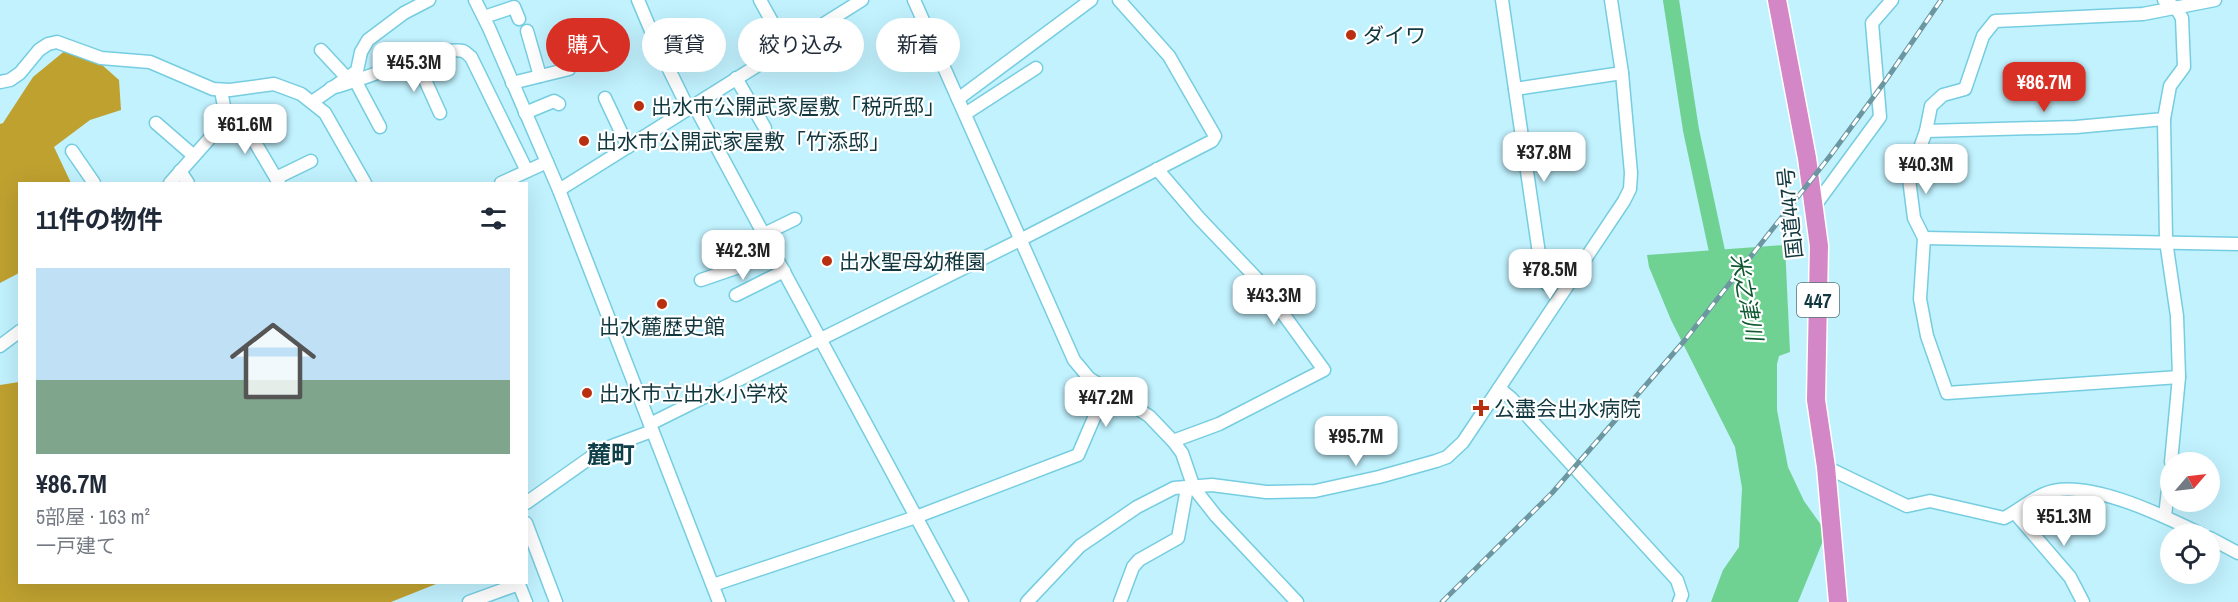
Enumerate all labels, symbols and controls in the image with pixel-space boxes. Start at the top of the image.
chip: 購入 [546,18,630,72]
chip: 賃貸 [642,18,726,72]
chip: 絞り込み [738,18,864,72]
chip: 新着 [876,18,960,72]
place label: ダイワ [1363,21,1426,50]
marker: ダイワ [1344,28,1358,42]
pin: ¥45.3M [365,42,463,93]
text: ¥45.3M [387,48,441,75]
pin: ¥86.7M [1995,62,2093,113]
text: ¥86.7M [2017,68,2071,95]
place label: 出水市公開武家屋敷「税所邸」 [651,92,945,121]
marker: 出水市公開武家屋敷「税所邸」 [632,99,646,113]
pin: ¥61.6M [196,104,294,155]
text: ¥61.6M [218,110,272,137]
place label: 出水市公開武家屋敷「竹添邸」 [596,127,890,156]
pin: ¥37.8M [1495,132,1593,183]
marker: 出水市公開武家屋敷「竹添邸」 [577,134,591,148]
text: ¥37.8M [1517,138,1571,165]
pin: ¥40.3M [1877,144,1975,195]
text: ¥40.3M [1899,150,1953,177]
street label: 国道447号 [1771,166,1809,260]
text: 11件の物件 [36,202,163,237]
icon: filters [477,202,510,235]
pin: ¥42.3M [694,230,792,281]
text: ¥42.3M [716,236,770,263]
place label: 出水聖母幼稚園 [839,247,986,276]
pin: ¥78.5M [1501,249,1599,300]
water label: 米之津川 [1724,251,1771,345]
marker: 出水聖母幼稚園 [820,254,834,268]
text: ¥78.5M [1523,255,1577,282]
pin: ¥43.3M [1225,275,1323,326]
text: ¥43.3M [1247,281,1301,308]
road number: 447 [1797,283,1839,317]
marker: 出水麓歴史館 [655,297,669,311]
icon: home [219,307,327,415]
place label: 出水麓歴史館 [599,312,725,341]
pin: ¥47.2M [1057,377,1155,428]
place label: 出水市立出水小学校 [599,379,788,408]
text: ¥47.2M [1079,383,1133,410]
marker: 出水市立出水小学校 [580,386,594,400]
place label: 公盡会出水病院 [1494,394,1641,423]
marker: 公盡会出水病院 [1472,399,1490,417]
pin: ¥95.7M [1307,416,1405,467]
text: ¥95.7M [1329,422,1383,449]
district label: 麓町 [587,438,635,470]
north arrow [2160,452,2220,512]
map controls [2160,452,2220,584]
text: ¥86.7M [36,466,107,501]
pin: ¥51.3M [2015,496,2113,547]
text: ¥51.3M [2037,502,2091,529]
text: 5部屋 · 163 m² [36,503,150,530]
button: locate [2160,524,2220,584]
text: 一戸建て [36,532,116,559]

